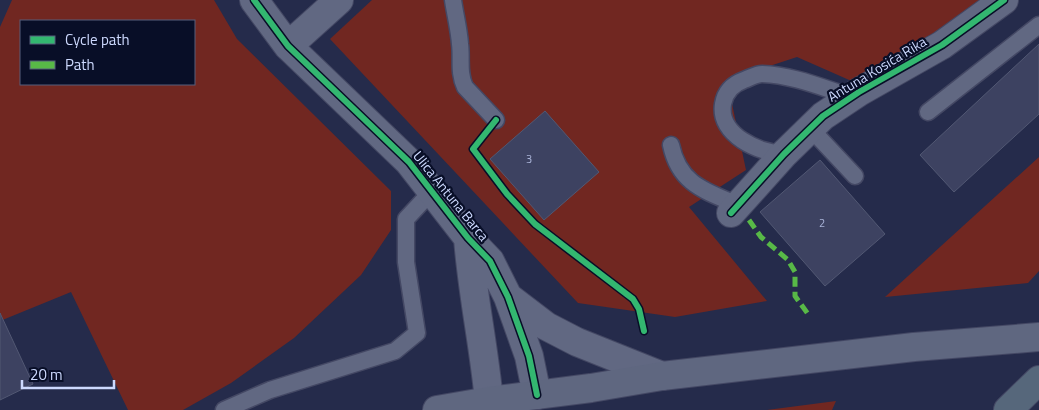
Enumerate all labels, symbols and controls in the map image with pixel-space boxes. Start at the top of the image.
legend [20,20,195,85]
text: Cycle path [65,28,130,51]
street label: Antuna Kosića Rika [823,31,930,106]
text: Path [65,53,95,76]
street label: Ulica Antuna Barca [408,146,494,245]
house number: 3 [526,151,532,167]
house number: 2 [819,215,825,231]
scale bar [22,358,115,390]
text: 20 m [30,363,63,386]

